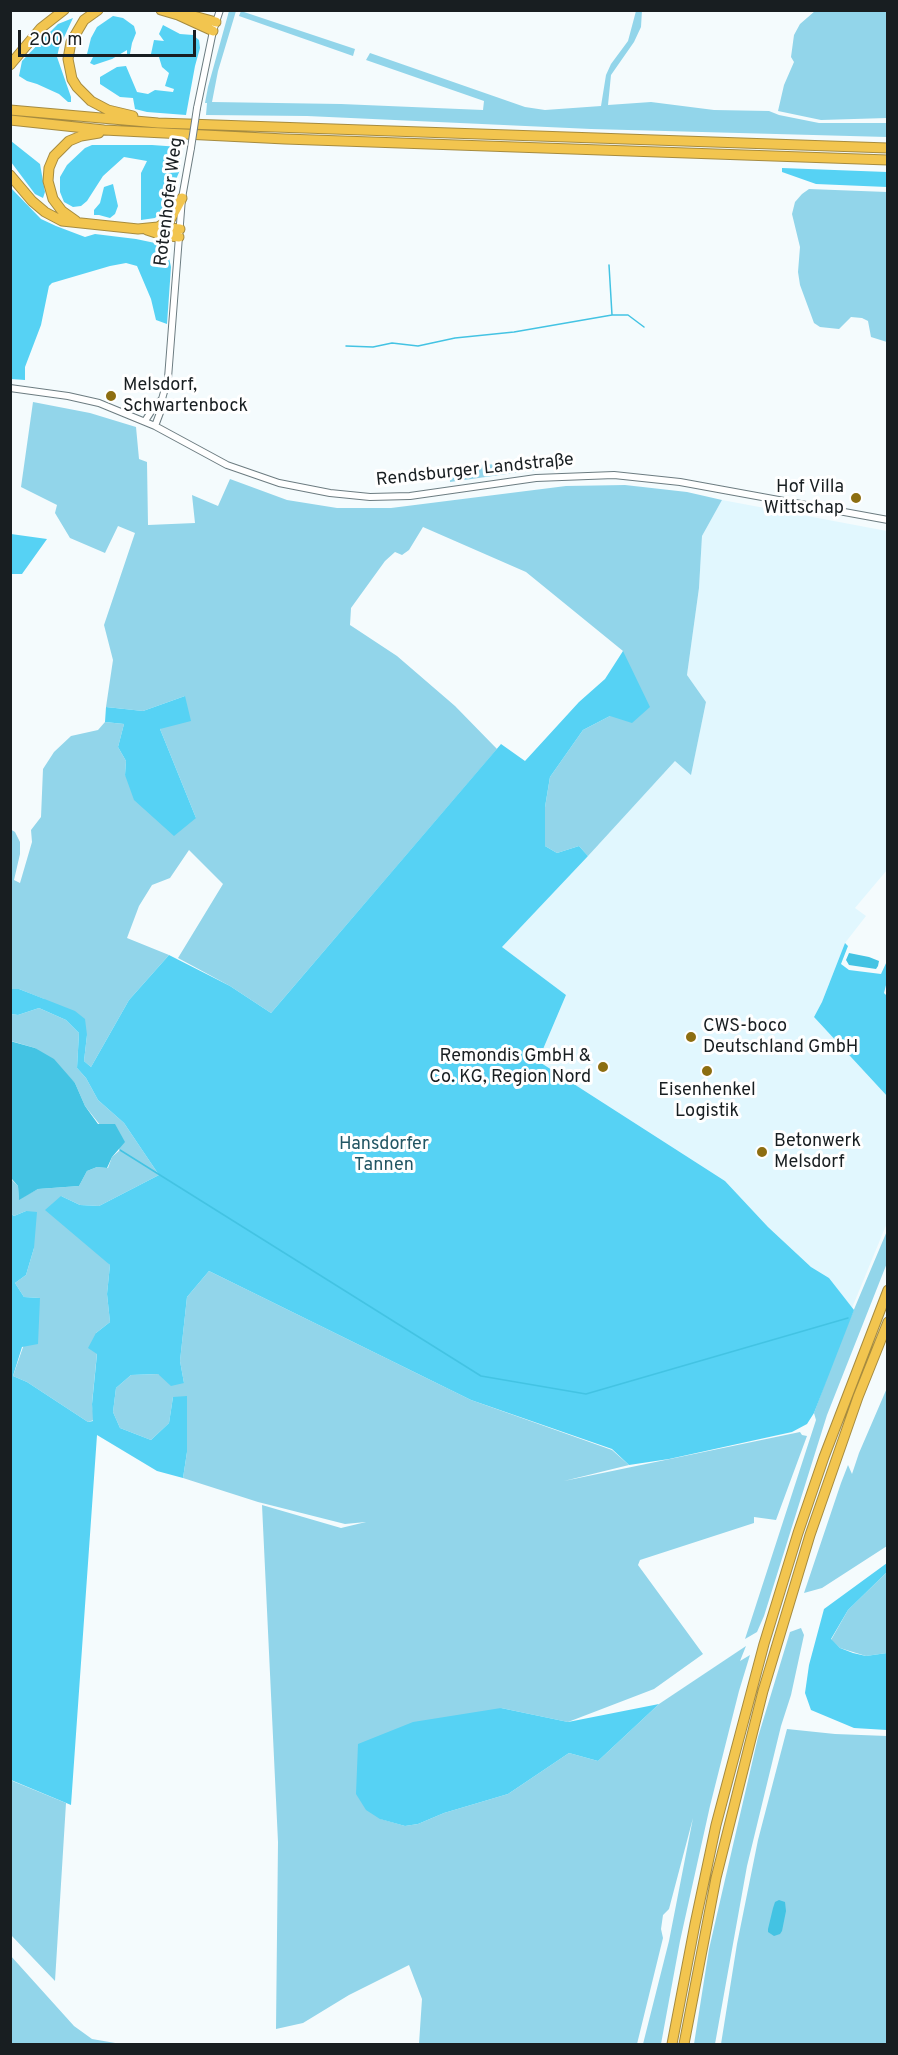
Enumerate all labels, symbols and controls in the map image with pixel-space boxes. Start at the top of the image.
scale bar [21,18,200,56]
text: 200 m [29,29,82,52]
street label: Rotenhofer Weg [151,136,189,268]
place label: Melsdorf, Schwartenbock [123,375,248,418]
marker: Melsdorf, Schwartenbock [104,389,118,403]
street label: Rendsburger Landstraße [375,450,575,492]
place label: Hof Villa Wittschap [764,477,844,520]
marker: Hof Villa Wittschap [849,491,863,505]
place label: CWS-boco Deutschland GmbH [703,1016,858,1058]
marker: CWS-boco Deutschland GmbH [684,1030,698,1044]
place label: Remondis GmbH & Co. KG, Region Nord [429,1046,591,1088]
marker: Remondis GmbH & Co. KG, Region Nord [596,1060,610,1074]
marker: Eisenhenkel Logistik [700,1064,714,1078]
place label: Eisenhenkel Logistik [658,1080,756,1122]
place label: Betonwerk Melsdorf [774,1131,861,1174]
park label: Hansdorfer Tannen [339,1134,429,1176]
marker: Betonwerk Melsdorf [755,1145,769,1159]

